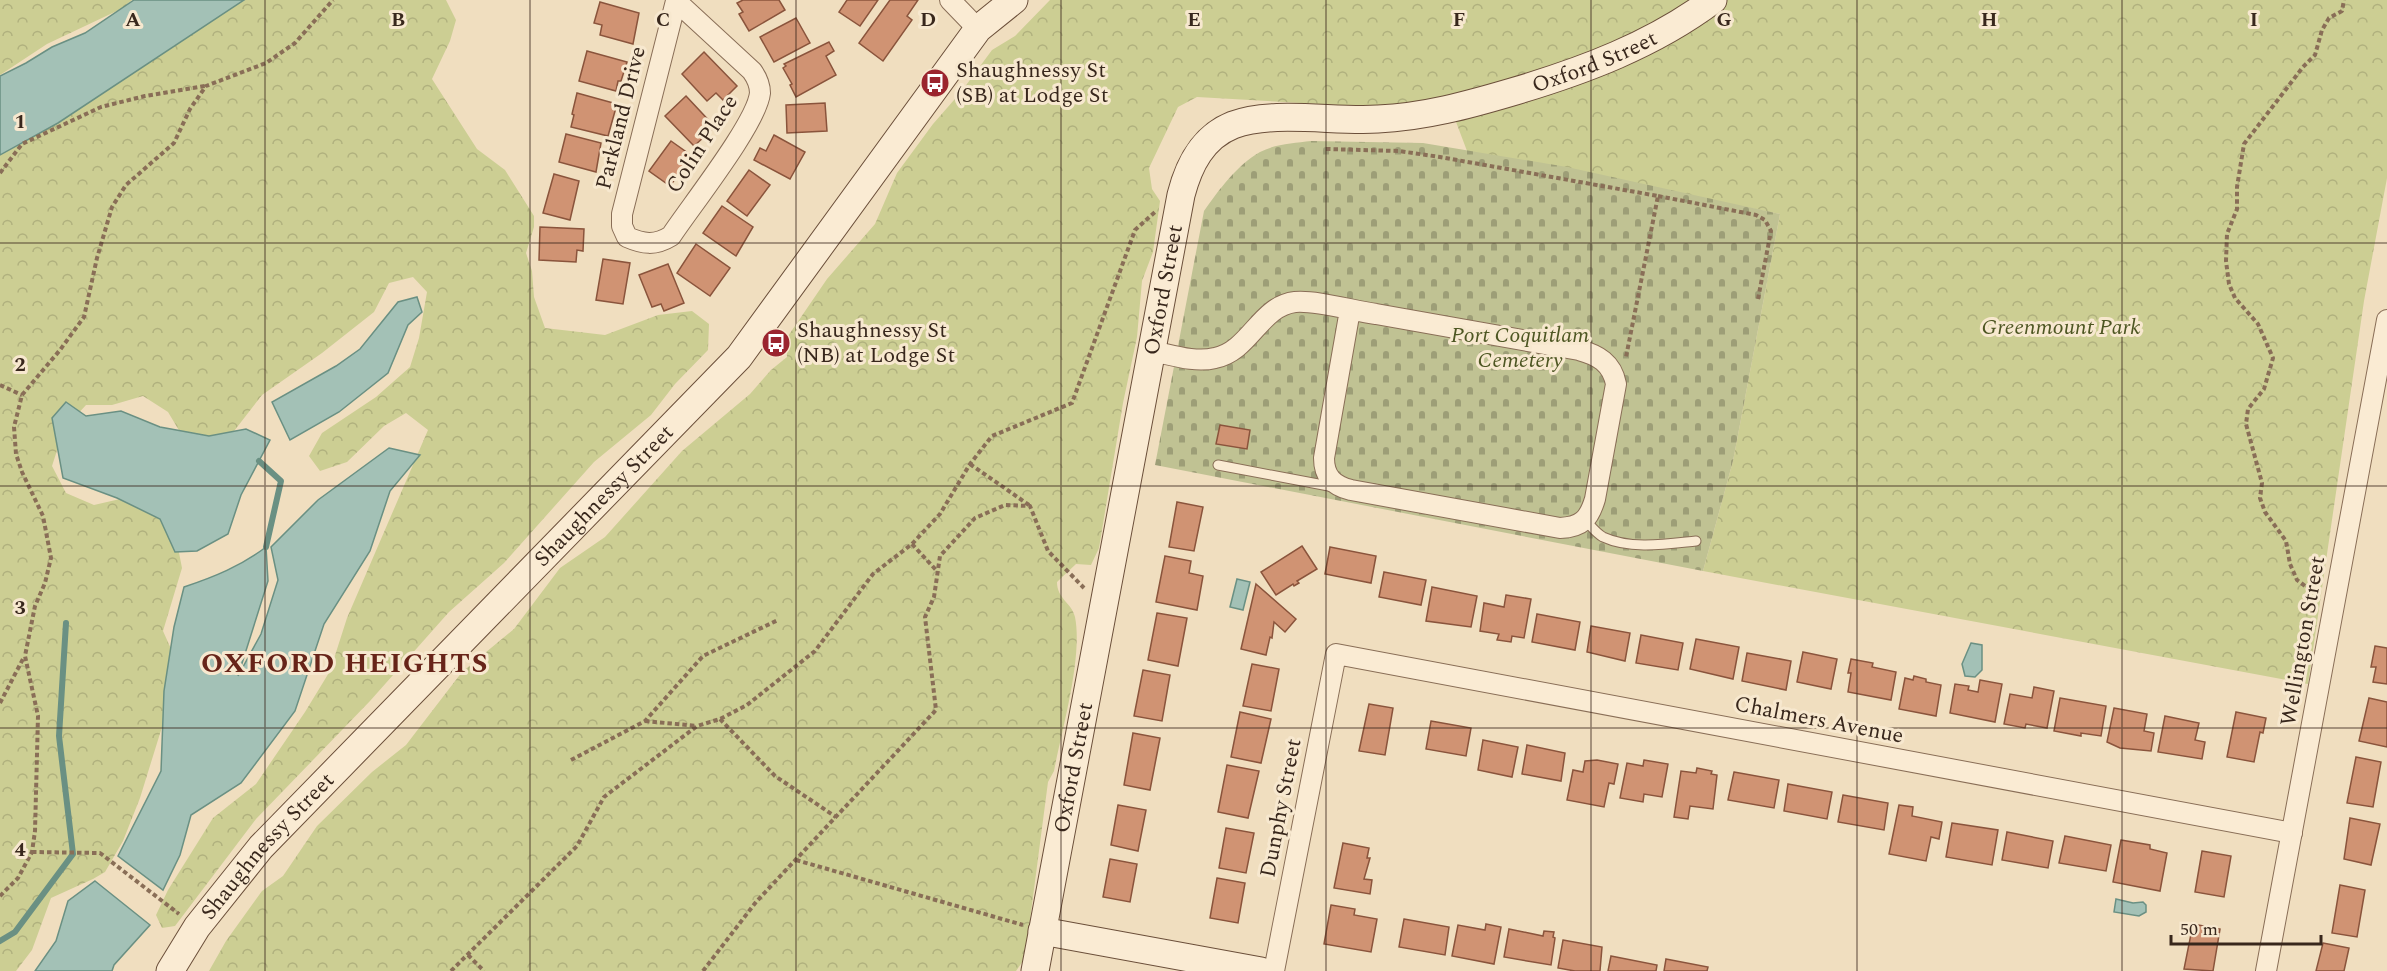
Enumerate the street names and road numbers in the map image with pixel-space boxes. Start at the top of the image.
street label: Oxford Street [1528,22,1663,101]
street label: Parkland Drive [587,43,655,193]
street label: Colin Place [658,88,746,200]
street label: Oxford Street [1135,222,1192,358]
street label: Shaughnessy Street [526,417,681,574]
street label: Wellington Street [2272,553,2334,729]
street label: Chalmers Avenue [1732,687,1906,753]
street label: Oxford Street [1045,699,1102,836]
street label: Dunphy Street [1251,735,1311,880]
street label: Shaughnessy Street [192,764,342,927]

